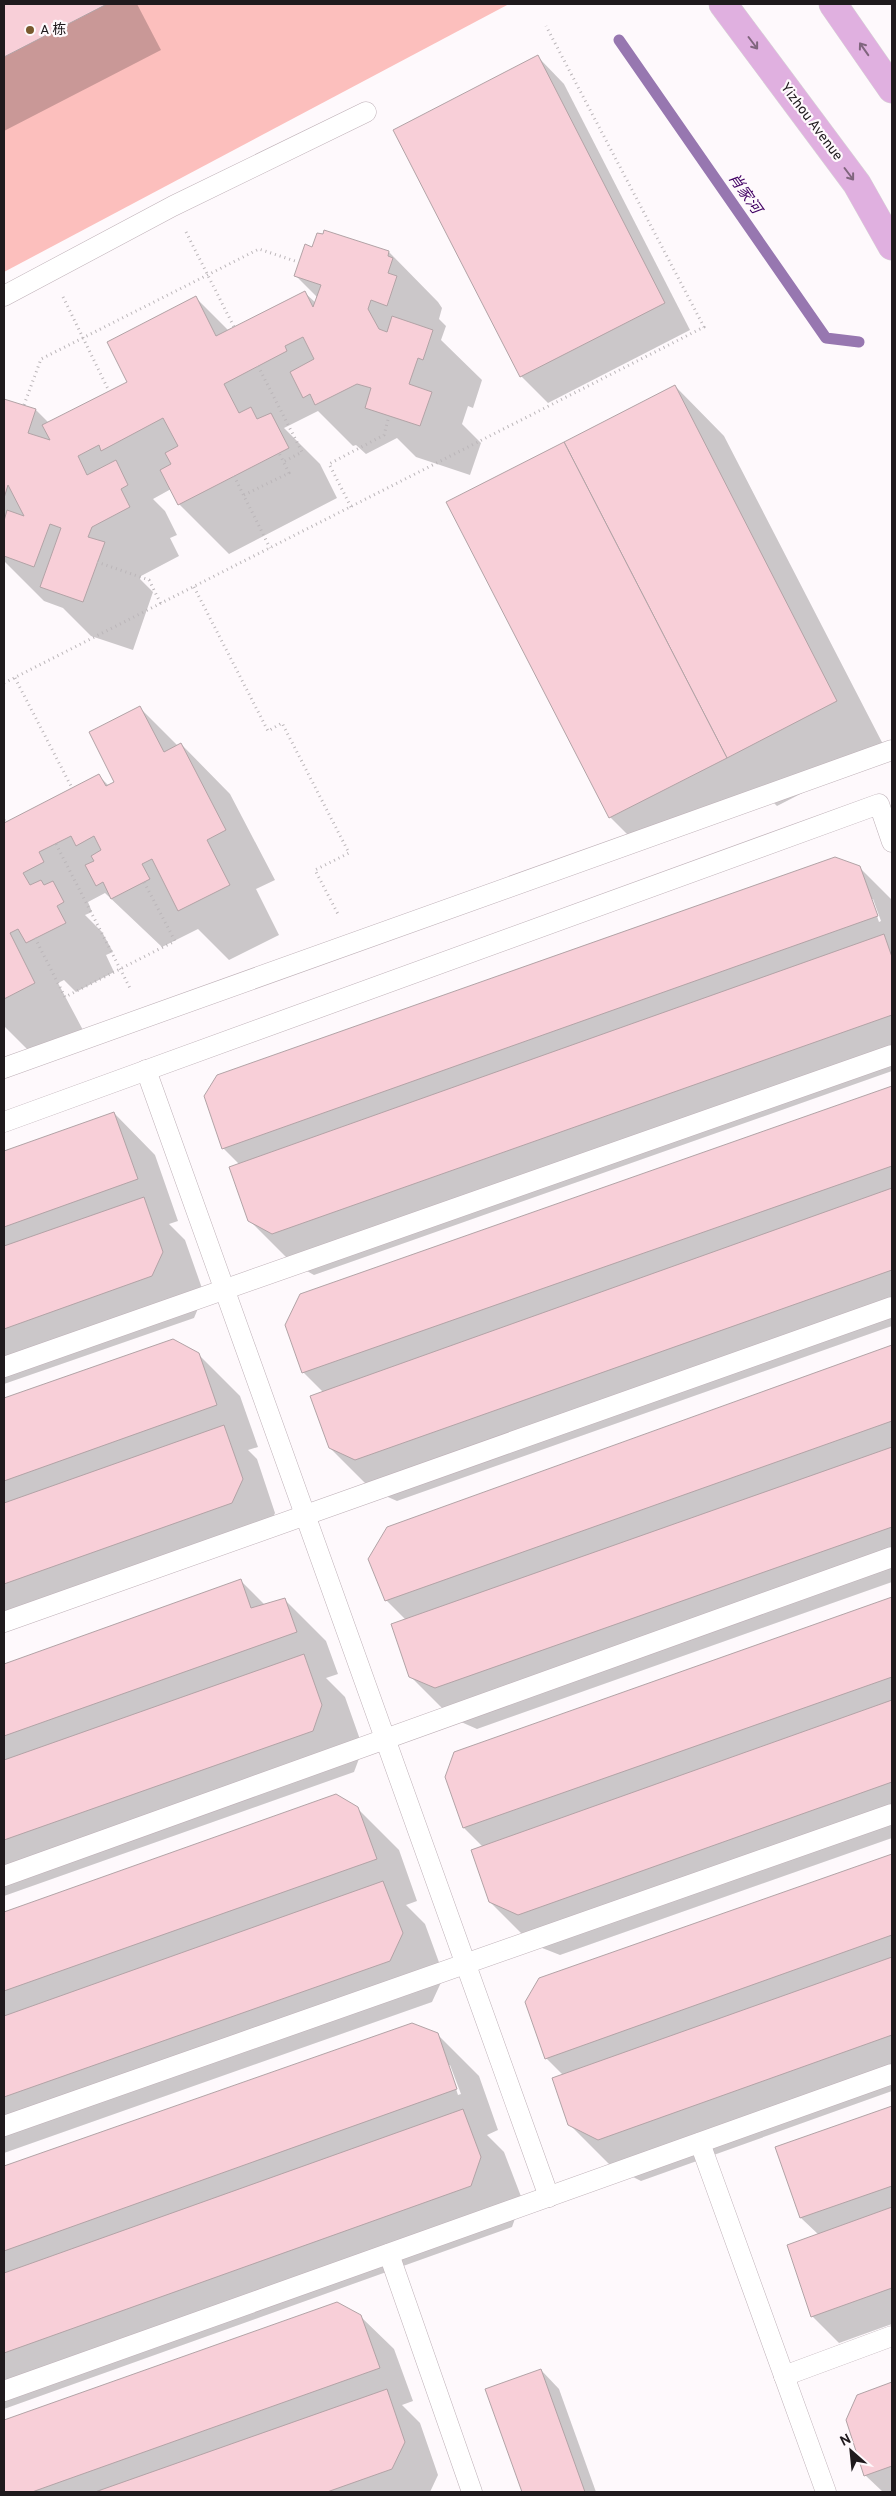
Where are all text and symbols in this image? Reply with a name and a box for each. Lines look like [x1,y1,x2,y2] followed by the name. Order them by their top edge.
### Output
[40,21,66,39] place label: A 栋
[24,24,36,36] marker: A 栋
[747,36,758,49] one-way arrow
[859,42,869,56] one-way arrow
[776,80,846,164] street label: Yizhou Avenue
[844,166,854,180] one-way arrow
[723,170,766,220] water label: 肖家河
[826,2426,876,2476] north arrow
[837,2431,854,2451] text: N

